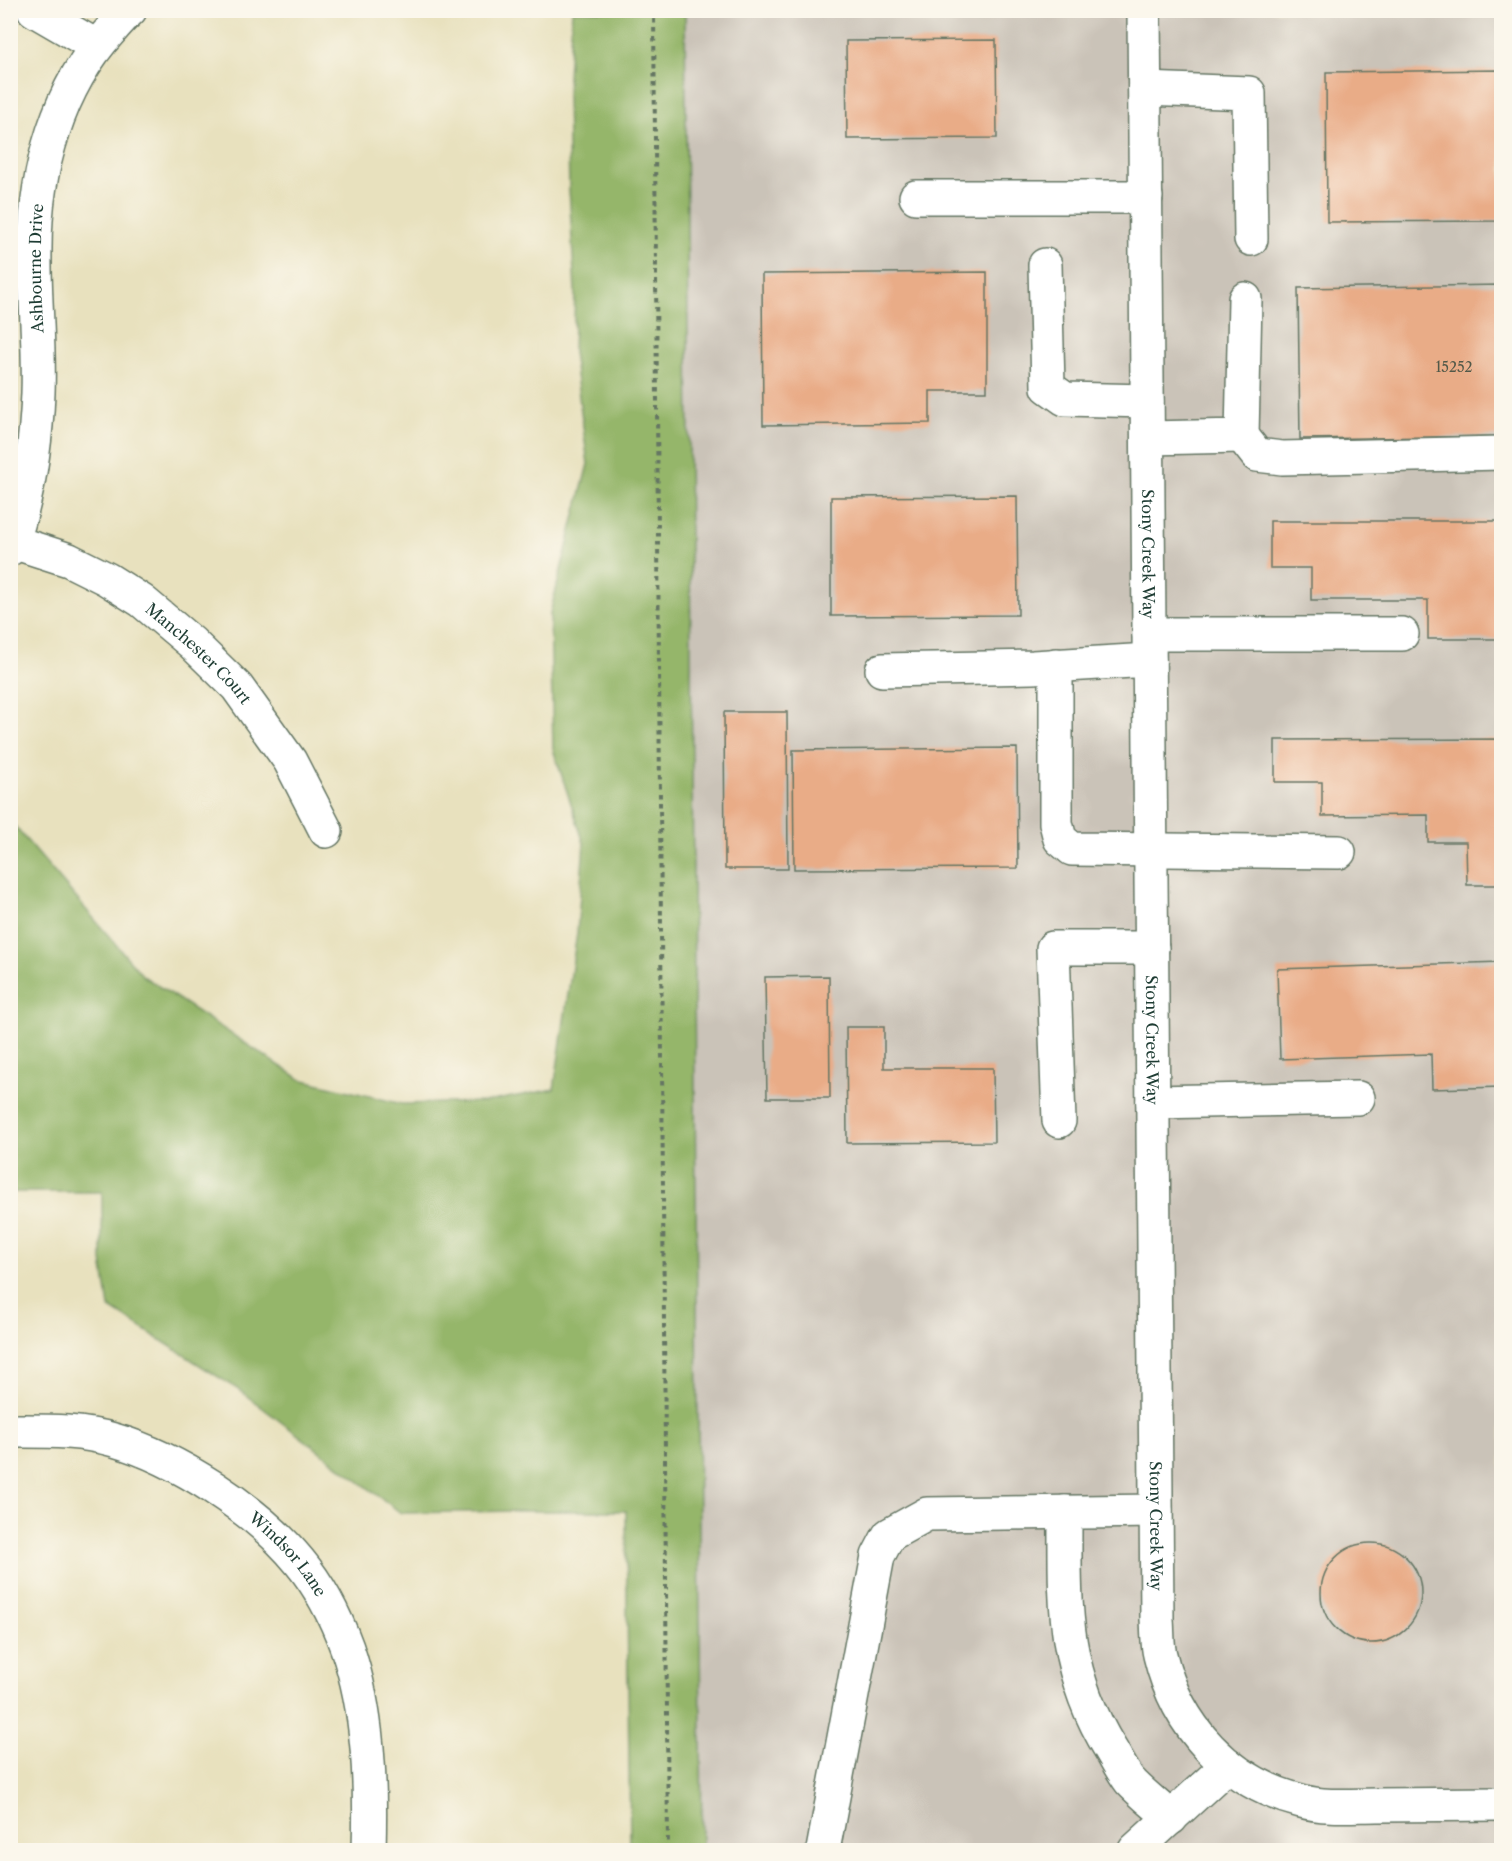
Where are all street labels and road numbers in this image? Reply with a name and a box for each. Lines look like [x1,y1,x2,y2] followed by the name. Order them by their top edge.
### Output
[25,202,47,334] street label: Ashbourne Drive
[1138,489,1159,620] street label: Stony Creek Way
[142,599,256,708] street label: Manchester Court
[1142,975,1163,1106] street label: Stony Creek Way
[1146,1461,1167,1592] street label: Stony Creek Way
[244,1507,331,1600] street label: Windsor Lane

